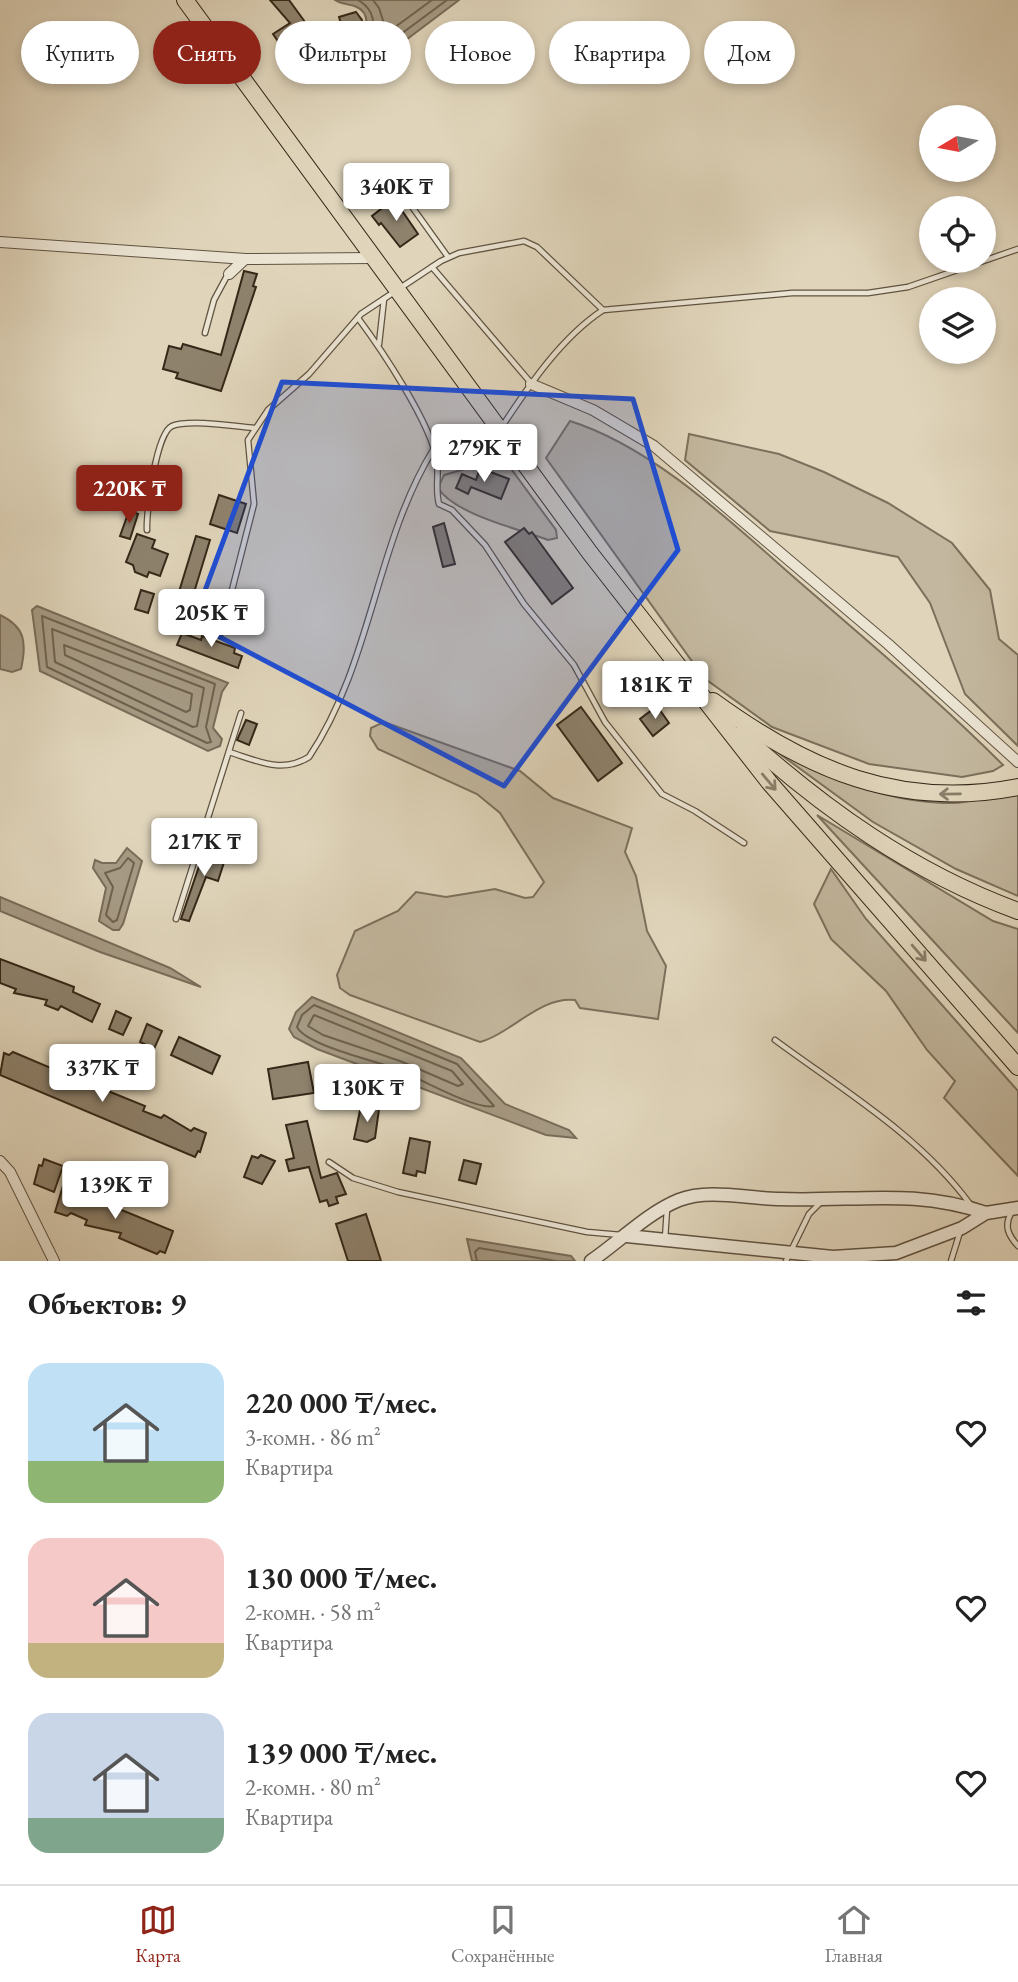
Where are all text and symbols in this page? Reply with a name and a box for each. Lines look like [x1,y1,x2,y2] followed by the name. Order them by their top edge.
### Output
[21,21,139,84] chip: Купить
[153,21,261,84] chip: Снять
[275,21,411,84] chip: Фильтры
[425,21,535,84] chip: Новое
[549,21,690,84] chip: Квартира
[704,21,795,84] chip: Дом
[919,105,996,182] north arrow
[919,105,996,364] map controls
[339,164,453,223] pin: 340K ₸
[359,171,433,201] text: 340K ₸
[919,196,996,273] button: locate
[919,287,996,364] button: layers
[427,424,541,484] pin: 279K ₸
[447,432,521,462] text: 279K ₸
[72,466,186,525] pin: 220K ₸
[92,473,166,503] text: 220K ₸
[154,590,268,649] pin: 205K ₸
[174,597,248,627] text: 205K ₸
[598,662,712,721] pin: 181K ₸
[618,669,692,699] text: 181K ₸
[762,772,777,790] one-way arrow
[939,787,962,801] one-way arrow
[147,818,261,878] pin: 217K ₸
[167,826,241,856] text: 217K ₸
[911,944,927,962] one-way arrow
[45,1044,159,1104] pin: 337K ₸
[65,1052,139,1082] text: 337K ₸
[310,1064,424,1124] pin: 130K ₸
[330,1072,404,1102] text: 130K ₸
[58,1162,172,1221] pin: 139K ₸
[78,1169,152,1199] text: 139K ₸
[28,1284,186,1323] text: Объектов: 9
[952,1284,990,1322] icon: filters
[245,1383,437,1422] text: 220 000 ₸/мес.
[84,1391,168,1475] icon: home
[952,1414,990,1452] icon: heart
[245,1422,381,1452] text: 3-комн. · 86 m²
[245,1452,333,1482] text: Квартира
[245,1558,437,1597] text: 130 000 ₸/мес.
[84,1566,168,1650] icon: home
[952,1589,990,1627] icon: heart
[245,1597,381,1627] text: 2-комн. · 58 m²
[245,1627,333,1657] text: Квартира
[245,1733,437,1772] text: 139 000 ₸/мес.
[84,1741,168,1825] icon: home
[952,1764,990,1802] icon: heart
[245,1772,381,1802] text: 2-комн. · 80 m²
[245,1802,333,1832] text: Квартира
[135,1901,181,1968] tab: Карта
[451,1901,555,1968] tab: Сохранённые
[825,1901,883,1968] tab: Главная

